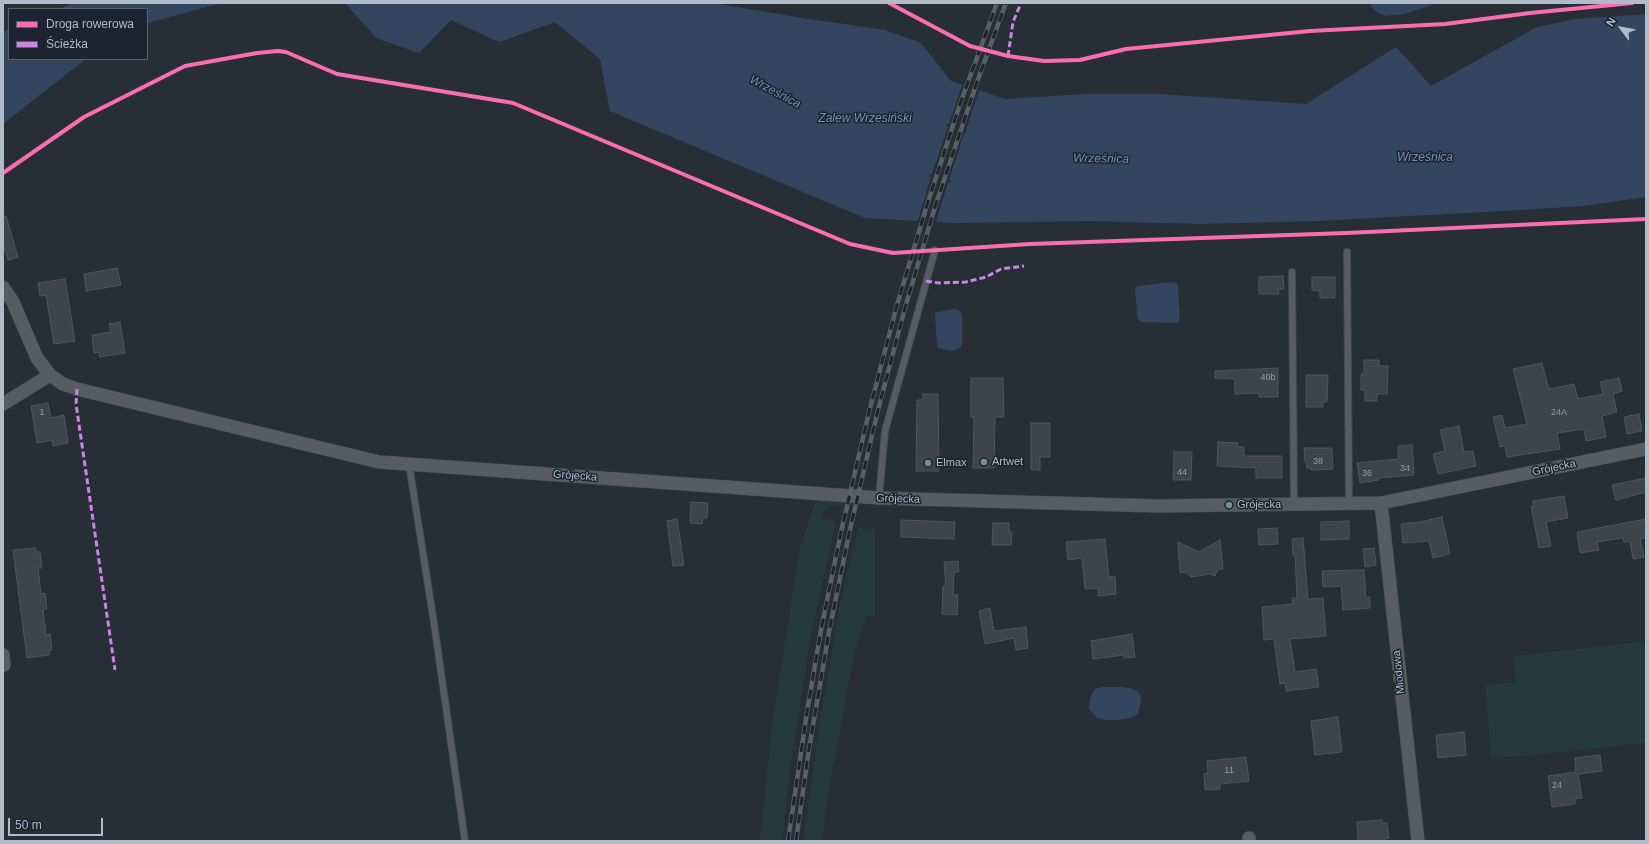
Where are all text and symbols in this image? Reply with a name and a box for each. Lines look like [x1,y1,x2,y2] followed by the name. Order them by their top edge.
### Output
[8,8,148,60] legend
[1601,8,1641,48] north arrow
[1604,15,1618,28] text: N
[46,17,134,31] text: Droga rowerowa
[46,37,88,51] text: Ścieżka
[747,72,803,112] water label: Wrześnica
[818,112,912,126] water label: Zalew Wrzesiński
[1073,151,1129,167] water label: Wrześnica
[1397,151,1453,165] water label: Wrześnica
[1260,373,1276,383] house number: 40b
[39,408,45,418] house number: 1
[1551,408,1567,418] house number: 24A
[992,455,1023,469] place label: Artwet
[936,456,967,470] place label: Elmax
[979,457,989,467] marker: Artwet
[1313,457,1323,467] house number: 38
[1531,457,1577,479] street label: Grójecka
[923,458,933,468] marker: Elmax
[1400,464,1410,474] house number: 34
[553,468,597,484] street label: Grójecka
[1177,468,1187,478] house number: 44
[1362,469,1372,479] house number: 36
[876,492,920,506] street label: Grójecka
[1237,498,1281,512] place label: Grójecka
[1224,500,1234,510] marker: Grójecka
[1390,649,1408,695] street label: Miodowa
[1224,766,1234,776] house number: 11
[1552,781,1562,791] house number: 24
[10,810,105,836] scale bar
[15,818,42,832] text: 50 m

